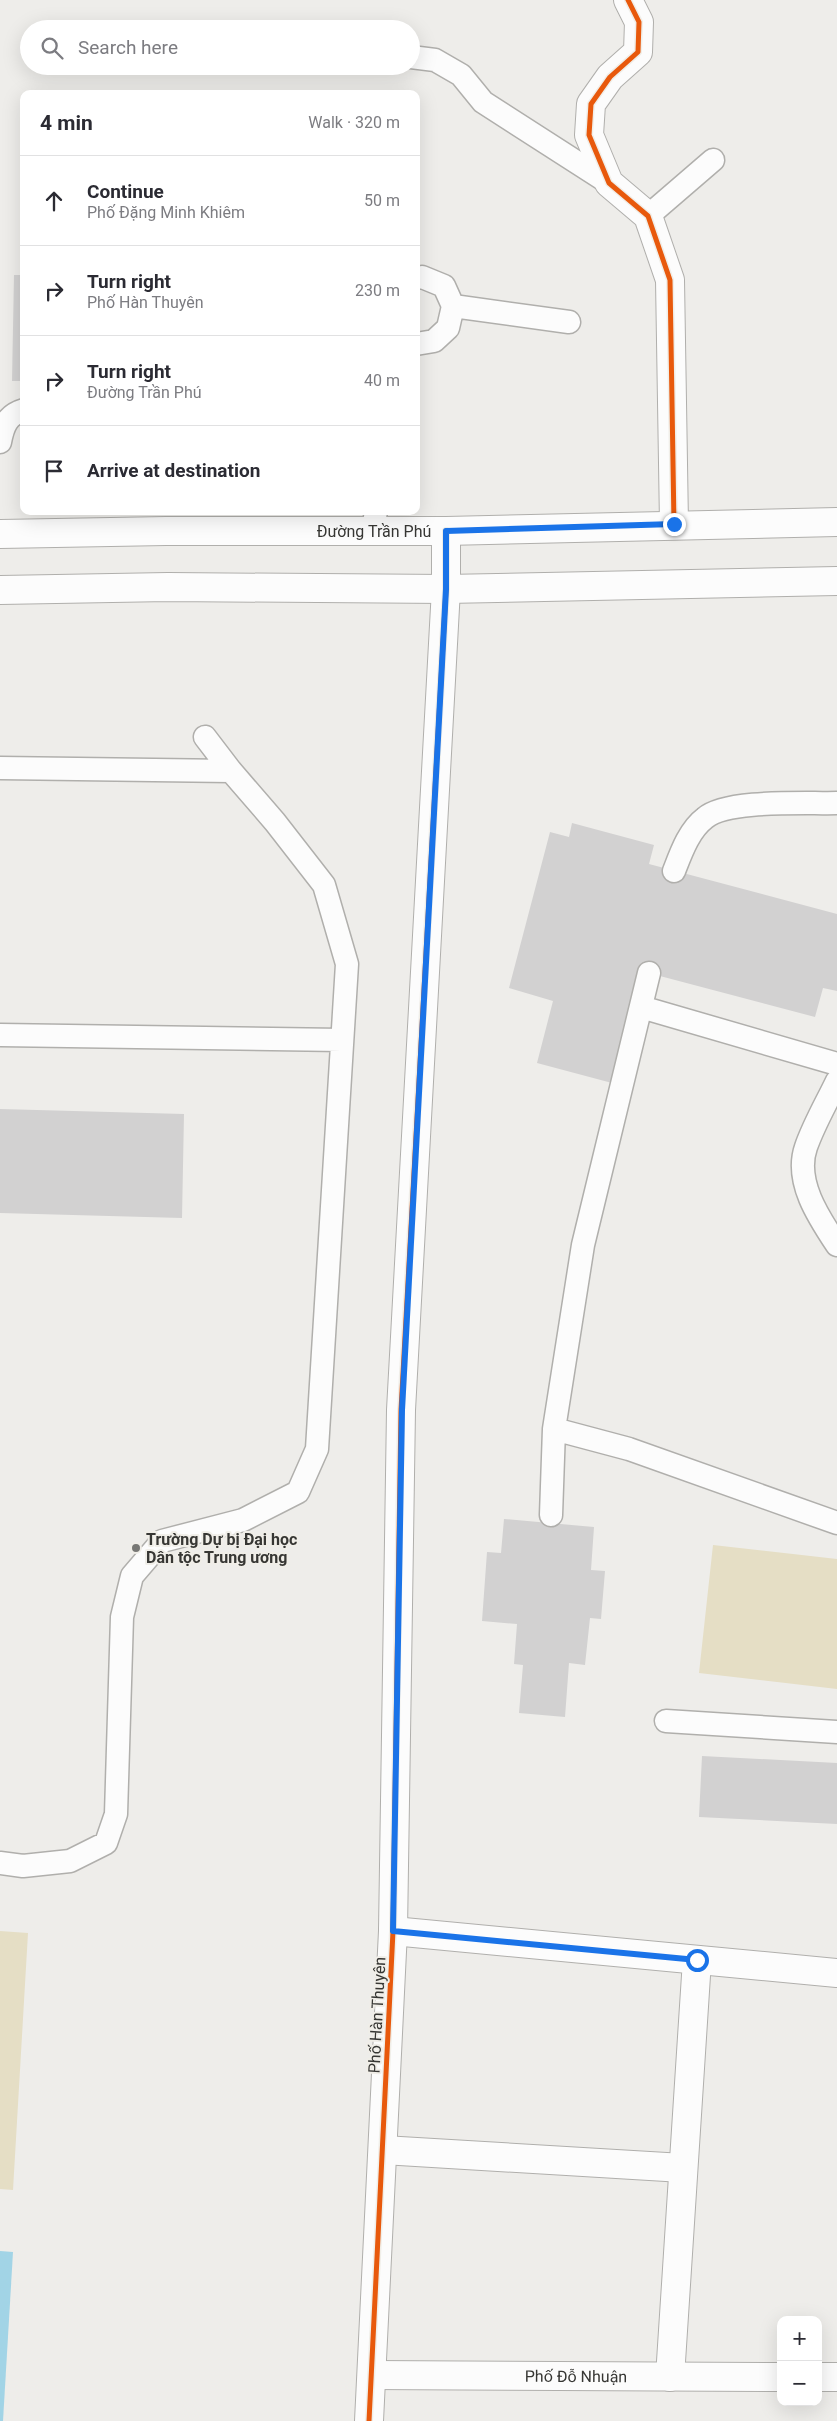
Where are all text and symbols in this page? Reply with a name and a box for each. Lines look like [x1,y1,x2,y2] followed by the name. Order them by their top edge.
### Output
[20,20,420,75] search box
[38,34,66,62] icon: search
[78,36,178,59] text: Search here
[40,111,93,135] text: 4 min
[308,113,400,132] text: Walk · 320 m
[87,180,164,203] text: Continue
[40,187,68,215] icon: ahead
[364,191,400,210] text: 50 m
[87,203,245,222] text: Phố Đặng Minh Khiêm
[87,270,171,293] text: Turn right
[40,277,68,305] icon: right
[355,281,400,300] text: 230 m
[87,293,204,312] text: Phố Hàn Thuyên
[87,360,171,383] text: Turn right
[40,367,68,395] icon: right
[364,371,400,390] text: 40 m
[87,383,202,402] text: Đường Trần Phú
[40,457,68,485] icon: arrive
[87,459,260,482] text: Arrive at destination
[663,513,686,536] route end
[317,522,431,541] street label: Đường Trần Phú
[146,1530,297,1567] place label: Trường Dự bị Đại học Dân tộc Trung ương
[130,1542,142,1554] marker: Trường Dự bị Đại học Dân tộc Trung ương
[686,1949,709,1972] route start
[364,1956,390,2074] street label: Phố Hàn Thuyên
[777,2316,822,2406] map controls
[777,2316,822,2361] button: +
[777,2361,822,2406] button: −
[525,2366,627,2386] street label: Phố Đỗ Nhuận

